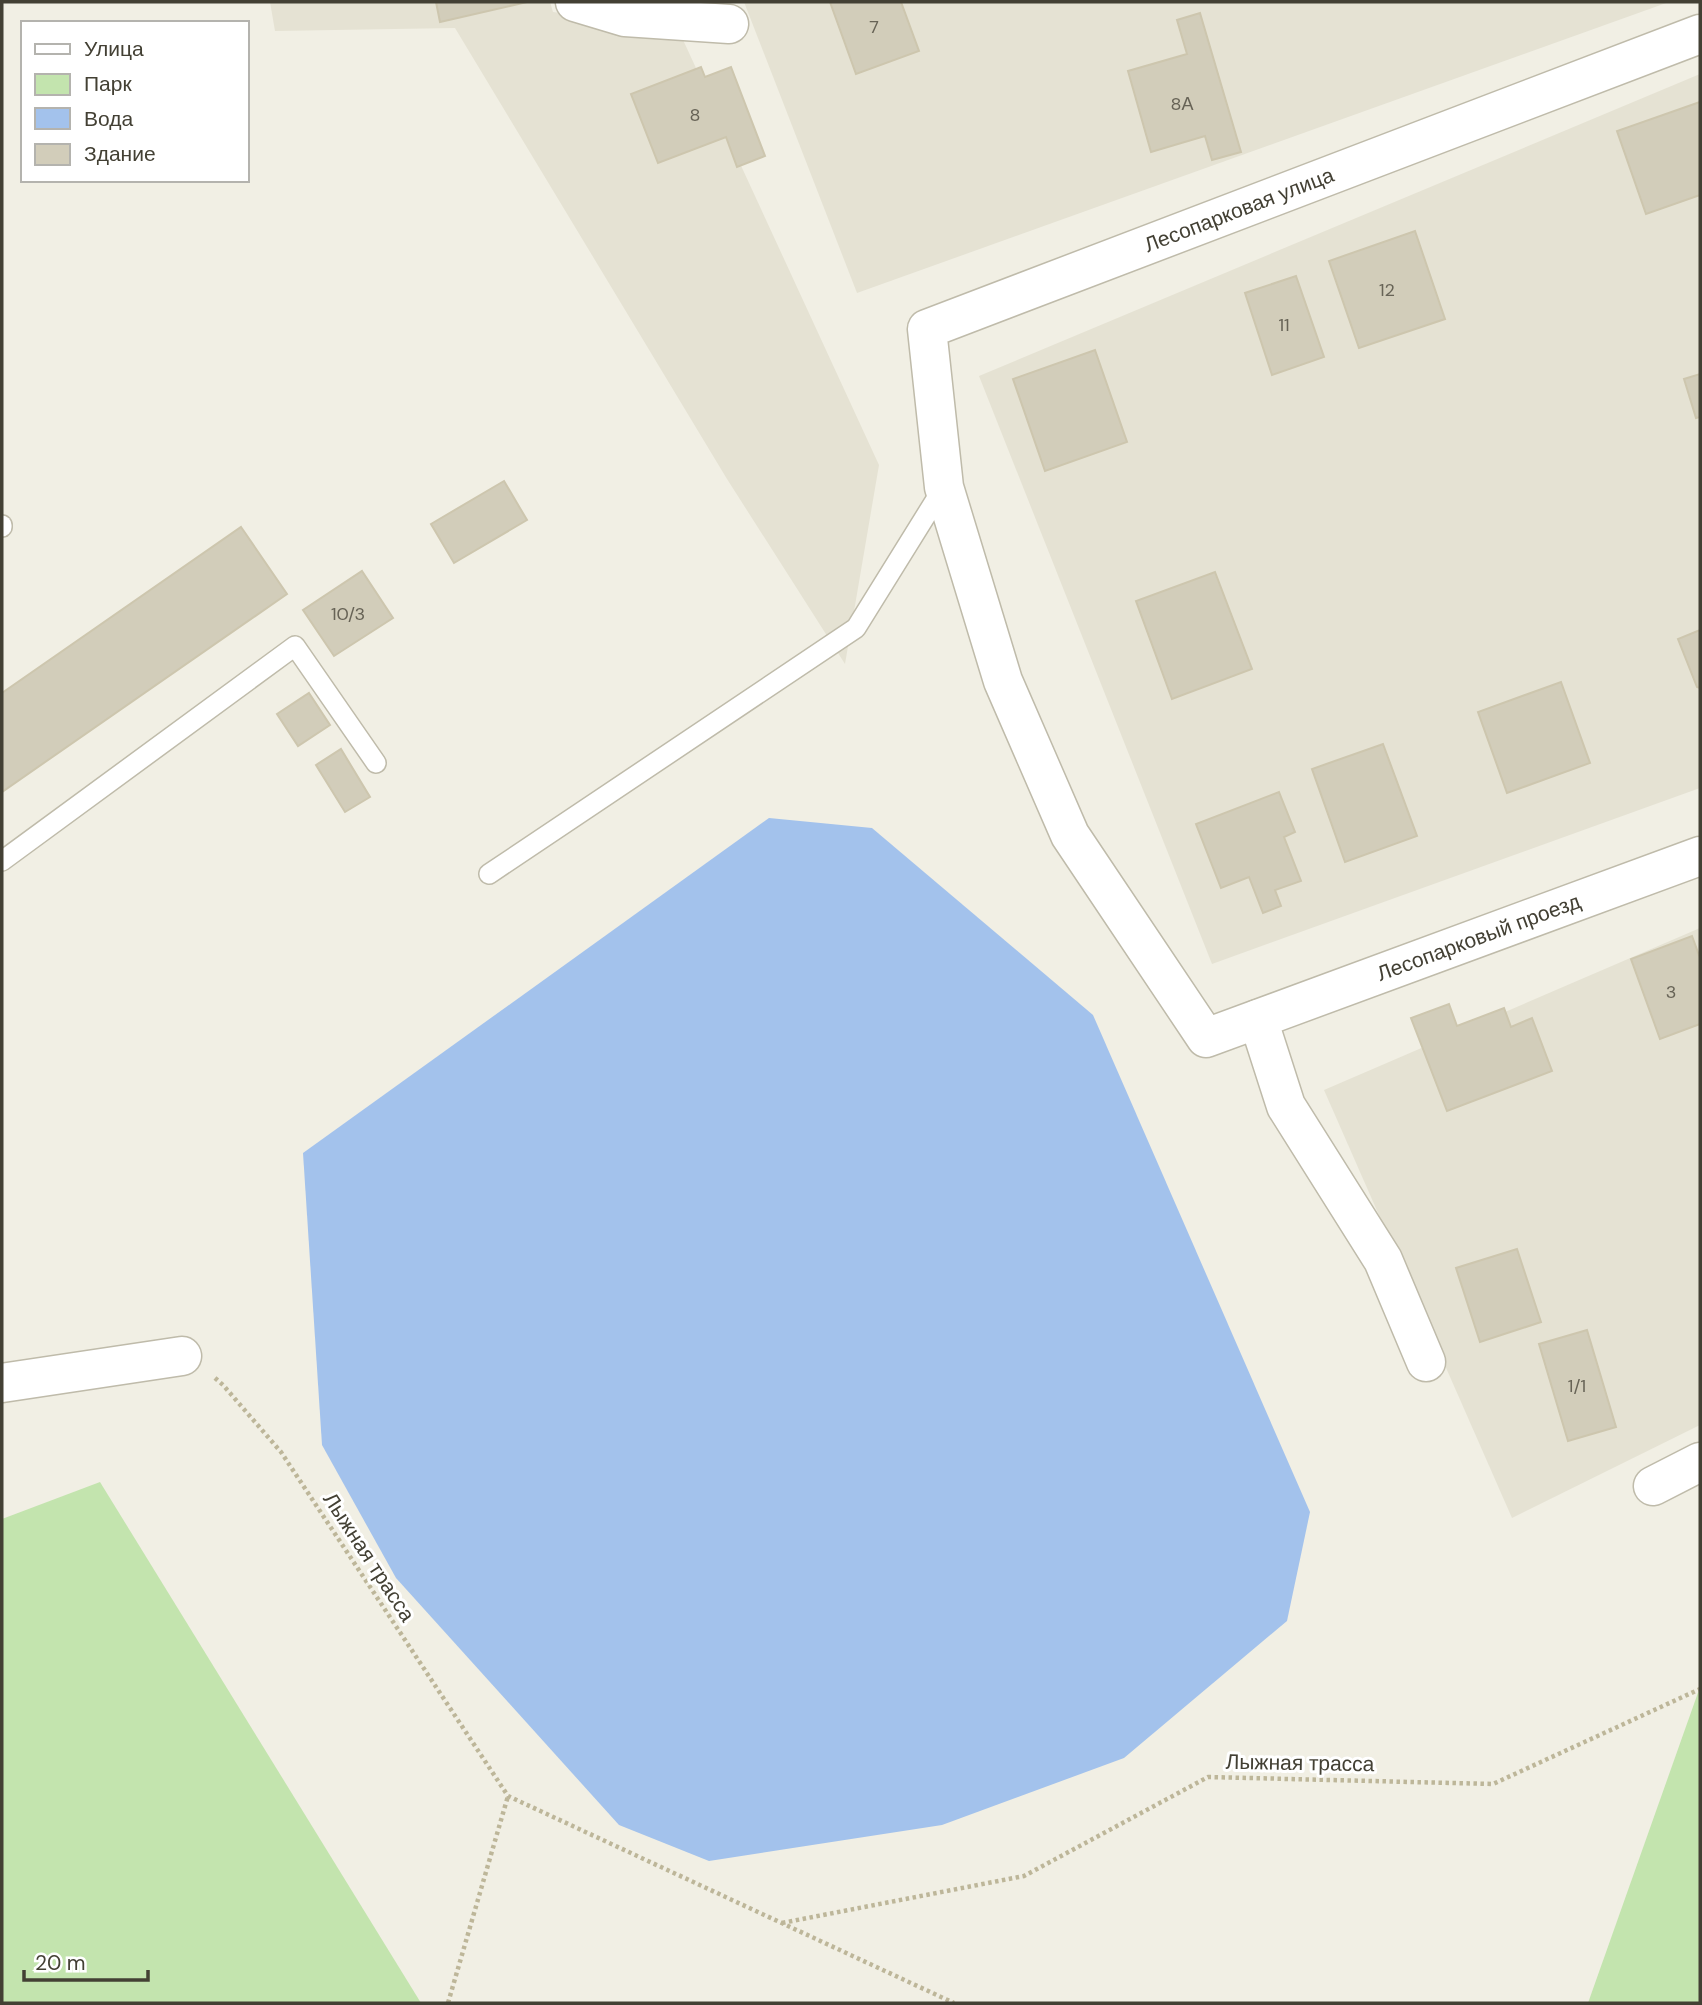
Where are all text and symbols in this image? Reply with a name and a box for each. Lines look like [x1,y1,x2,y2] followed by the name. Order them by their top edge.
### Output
[869,15,879,39] house number: 7
[21,21,248,182] legend
[84,35,144,63] text: Улица
[84,70,132,98] text: Парк
[1171,92,1193,116] house number: 8А
[690,103,700,127] house number: 8
[84,105,133,133] text: Вода
[84,140,156,168] text: Здание
[1140,161,1338,259] street label: Лесопарковая улица
[1379,278,1395,302] house number: 12
[1278,313,1290,337] house number: 11
[331,602,365,626] house number: 10/3
[1373,887,1584,988] street label: Лесопарковый проезд
[1666,980,1676,1004] house number: 3
[1568,1374,1586,1398] house number: 1/1
[317,1487,421,1627] street label: Лыжная трасса
[1225,1748,1375,1778] street label: Лыжная трасса
[24,1938,149,1982] scale bar
[35,1949,86,1977] text: 20 m

